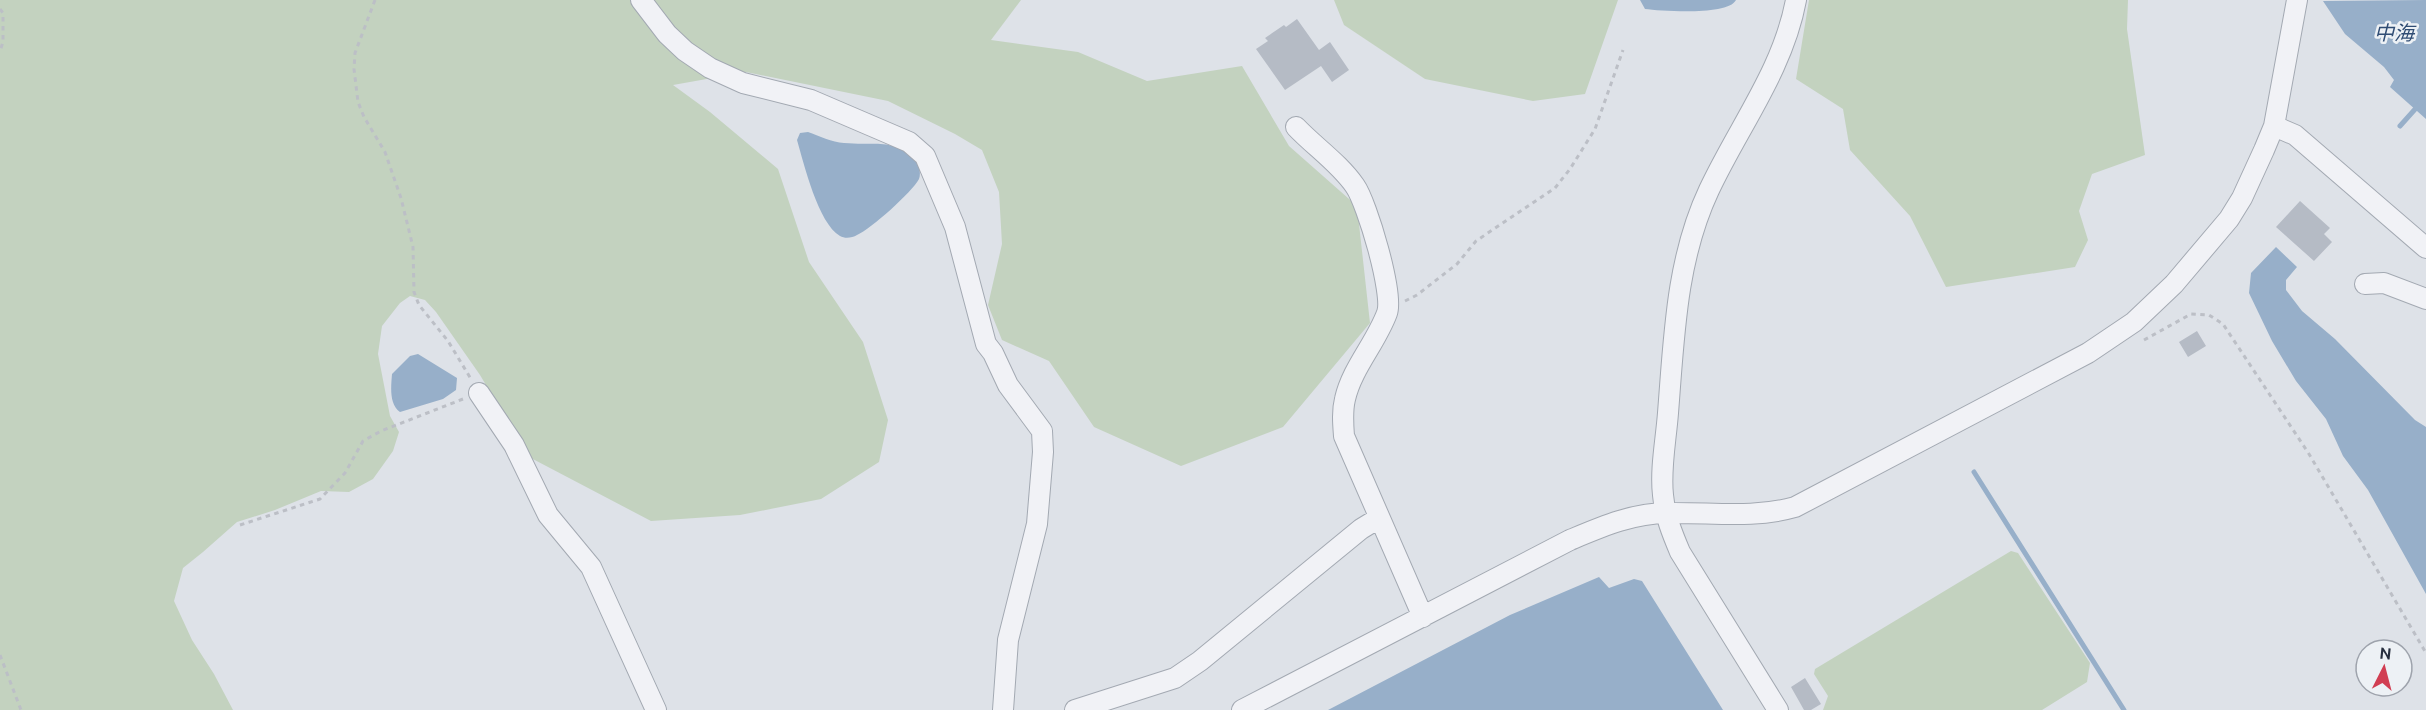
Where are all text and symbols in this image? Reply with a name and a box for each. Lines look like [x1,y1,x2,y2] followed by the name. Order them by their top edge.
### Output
[2374,21,2417,44] water label: 中海
[2354,638,2414,698] north arrow
[2379,644,2392,663] text: N

